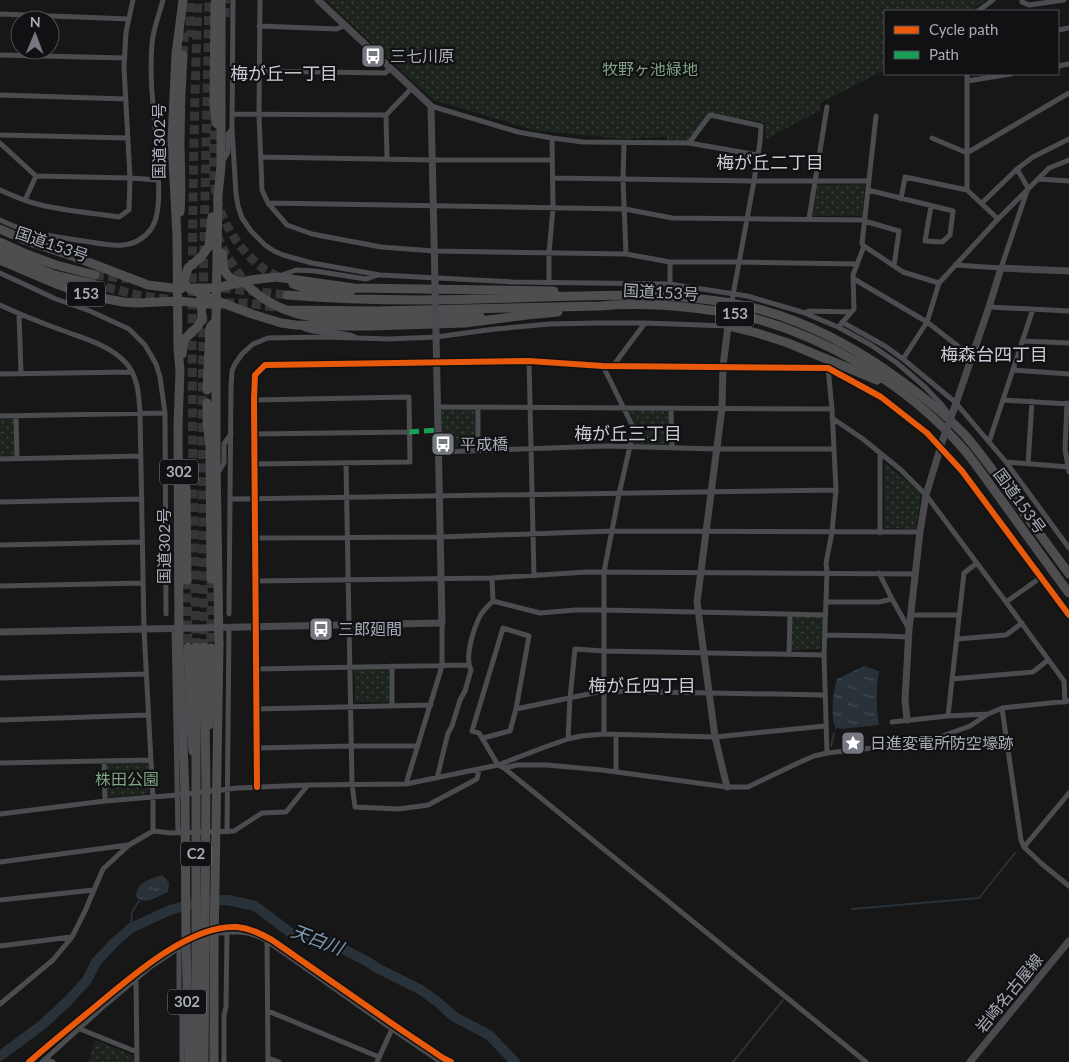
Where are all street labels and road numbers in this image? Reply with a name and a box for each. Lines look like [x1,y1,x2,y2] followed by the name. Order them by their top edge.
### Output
[149,103,168,179] street label: 国道302号
[13,222,91,265] street label: 国道153号
[623,280,699,303] street label: 国道153号
[67,282,105,306] road number: 153
[716,302,754,326] road number: 153
[160,460,198,484] road number: 302
[990,464,1050,537] street label: 国道153号
[154,508,173,584] street label: 国道302号
[181,842,211,866] road number: C2
[971,949,1046,1036] street label: 岩崎名古屋線
[168,990,206,1014] road number: 302

